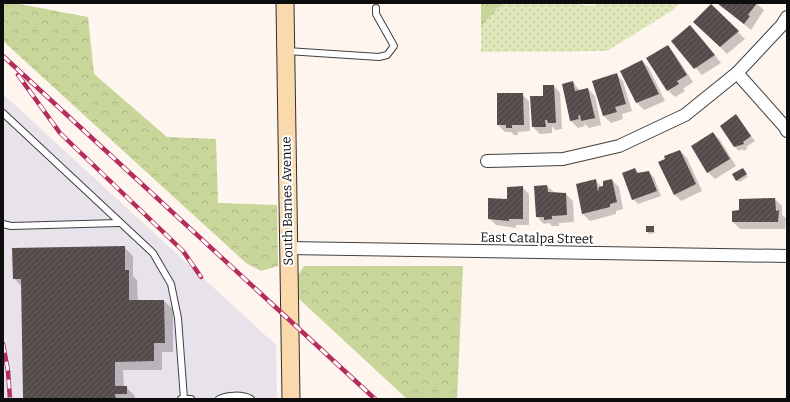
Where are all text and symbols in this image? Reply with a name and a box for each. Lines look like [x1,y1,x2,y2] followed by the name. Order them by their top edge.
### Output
[278,136,296,266] street label: South Barnes Avenue
[480,230,594,246] street label: East Catalpa Street

